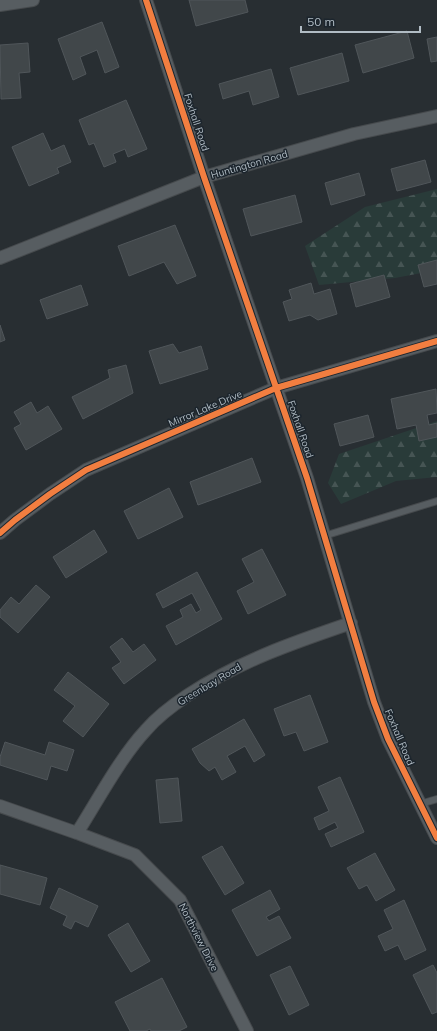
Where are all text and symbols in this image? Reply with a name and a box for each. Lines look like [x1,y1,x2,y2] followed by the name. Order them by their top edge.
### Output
[301,8,420,34] scale bar
[307,14,335,29] text: 50 m
[181,92,212,153] street label: Foxhall Road
[209,147,289,182] street label: Huntington Road
[166,387,244,430] street label: Mirror Lake Drive
[285,399,316,460] street label: Foxhall Road
[175,660,243,709] street label: Greenbay Road
[382,707,417,767] street label: Foxhall Road
[176,901,221,974] street label: Northview Drive

